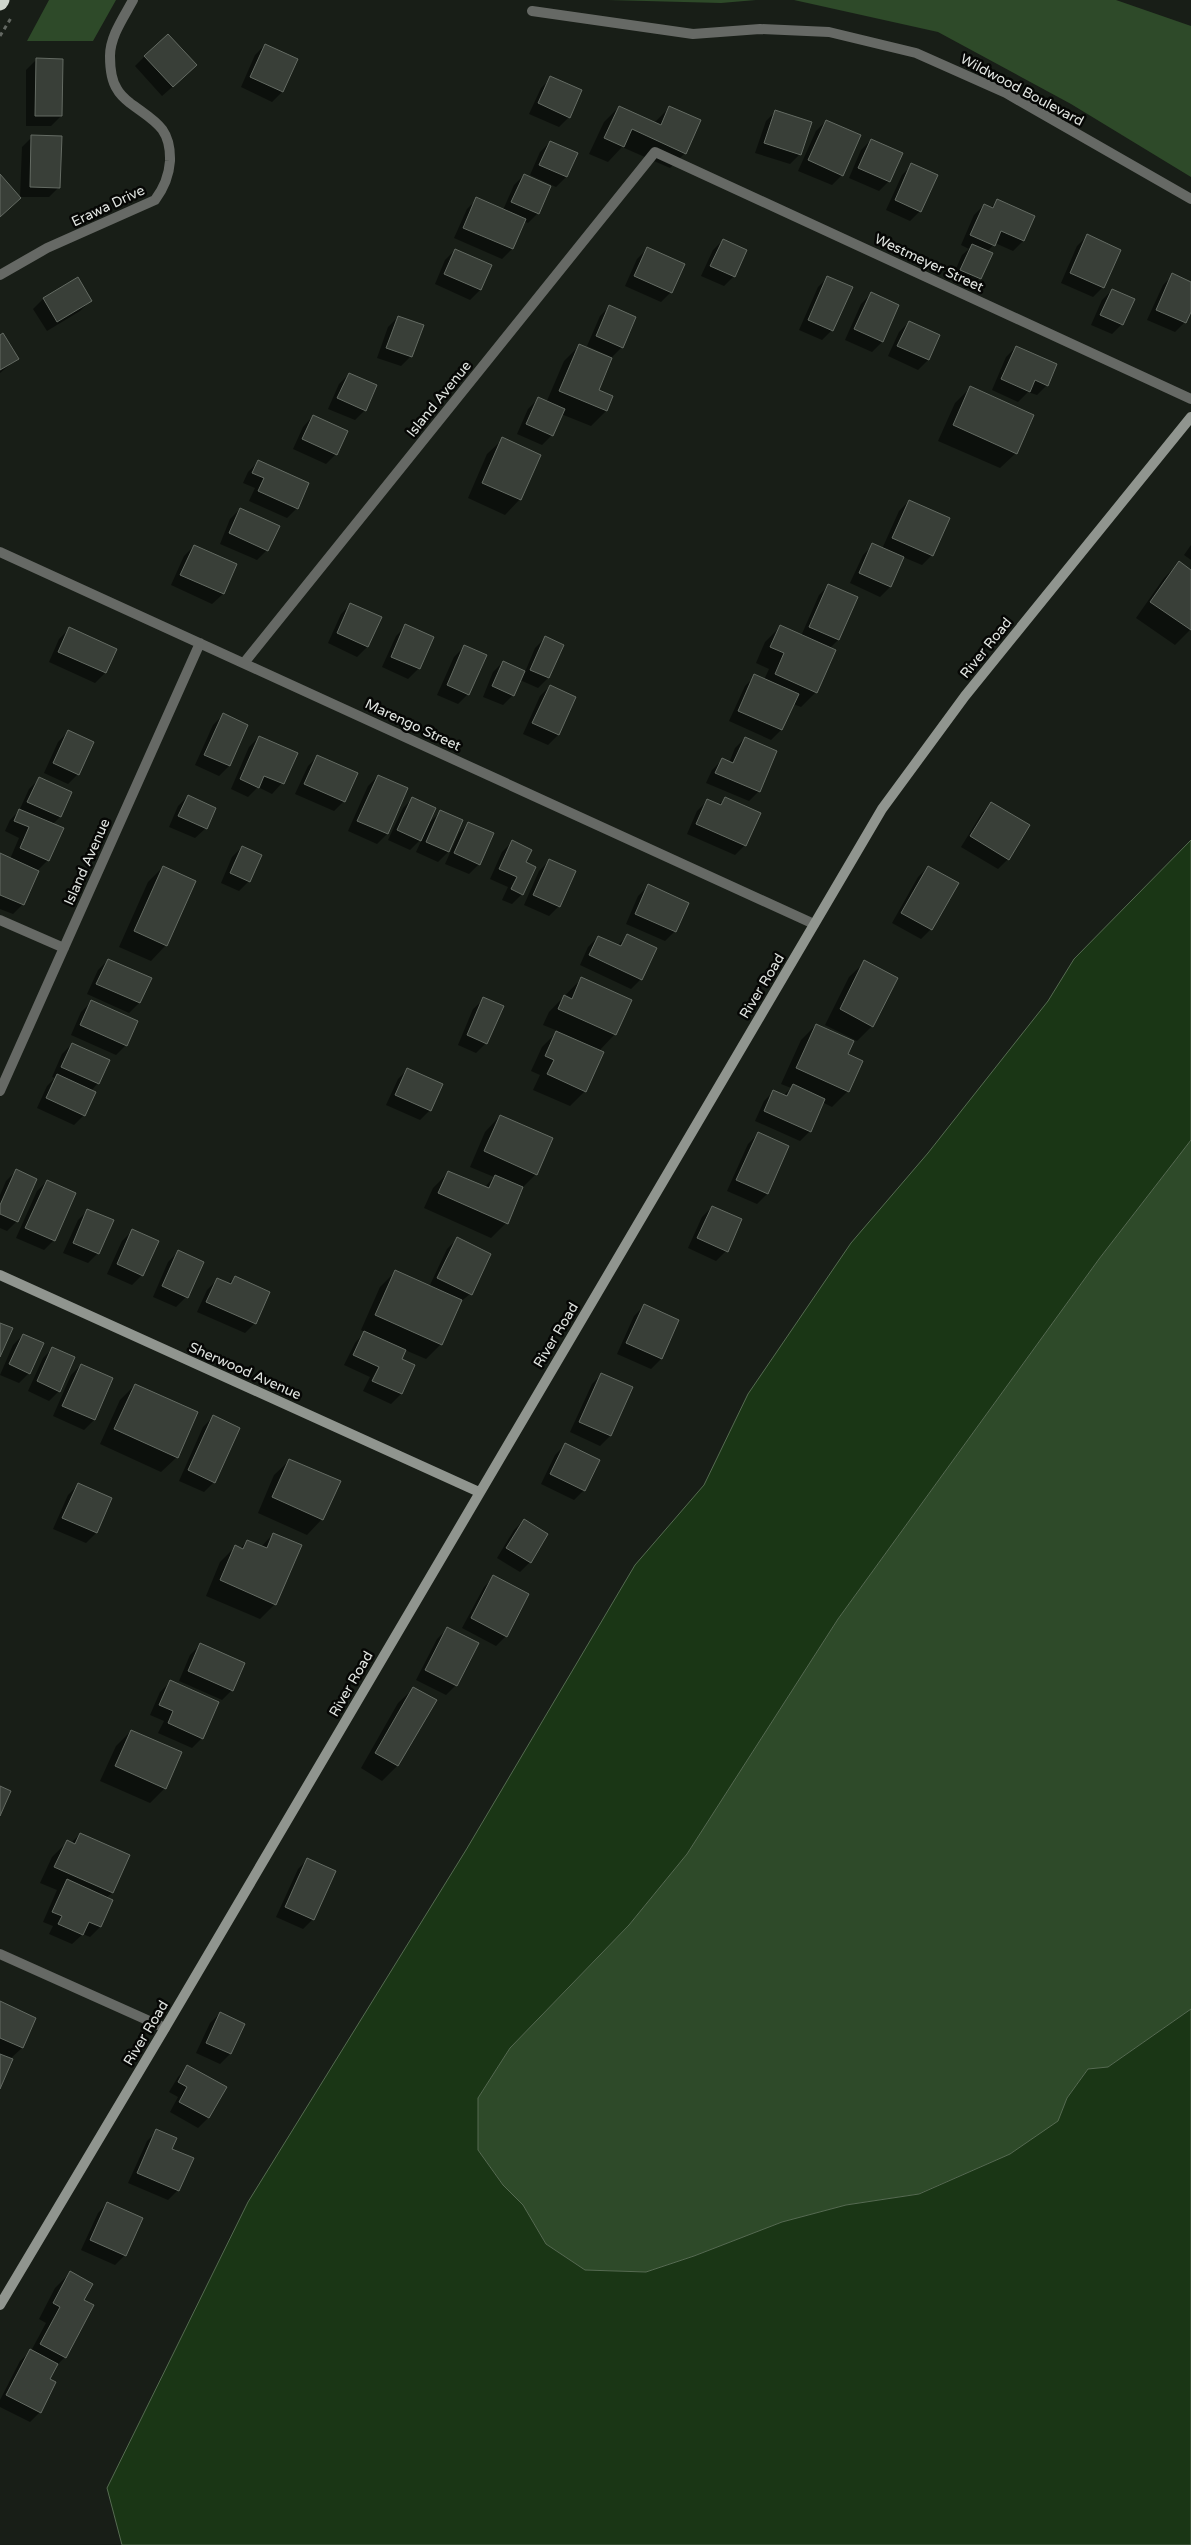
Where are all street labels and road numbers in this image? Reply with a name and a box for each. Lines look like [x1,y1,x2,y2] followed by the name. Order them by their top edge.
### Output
[957,50,1087,130] street label: Wildwood Boulevard
[69,182,147,230] street label: Erawa Drive
[872,230,987,296] street label: Westmeyer Street
[403,357,475,440] street label: Island Avenue
[956,614,1016,682] street label: River Road
[362,695,464,755] street label: Marengo Street
[60,816,114,908] street label: Island Avenue
[736,950,788,1022] street label: River Road
[530,1299,582,1371] street label: River Road
[186,1339,304,1403] street label: Sherwood Avenue
[325,1648,377,1720] street label: River Road
[120,1997,172,2069] street label: River Road

